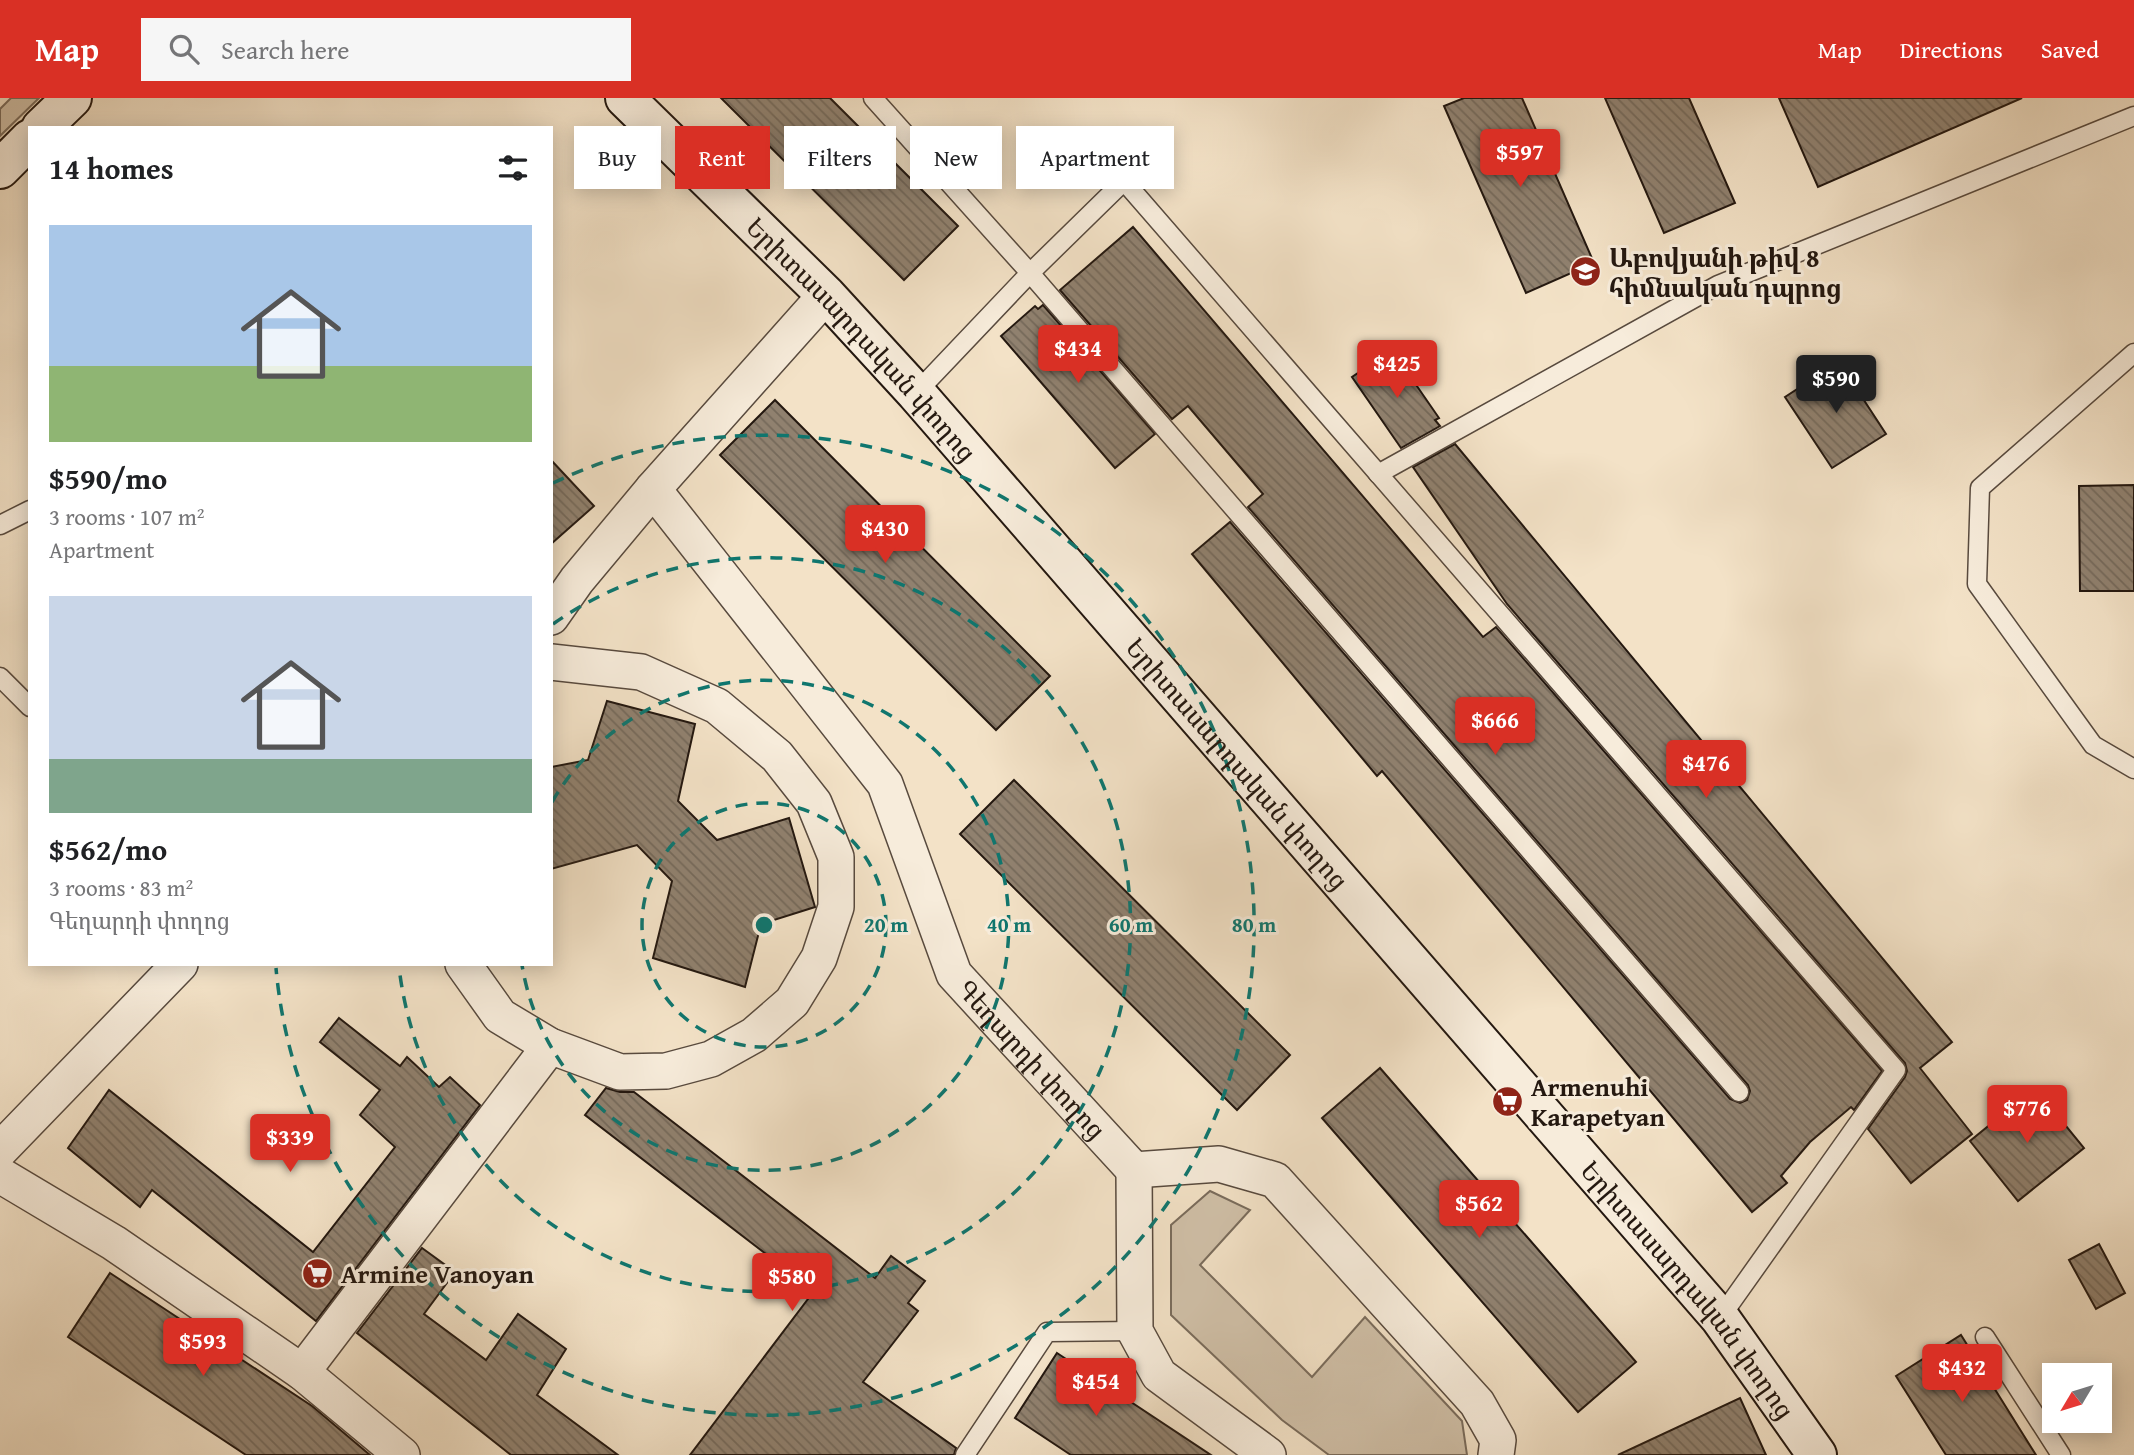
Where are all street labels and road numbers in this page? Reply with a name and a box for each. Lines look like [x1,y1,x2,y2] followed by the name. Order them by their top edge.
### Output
[738,208,986,470] street label: Երիտասարդական փողոց
[1117,629,1358,898] street label: Երիտասարդական փողոց
[949,971,1116,1148] street label: Գեղարդի փողոց
[1572,1152,1805,1427] street label: Երիտասարդական փողոց

